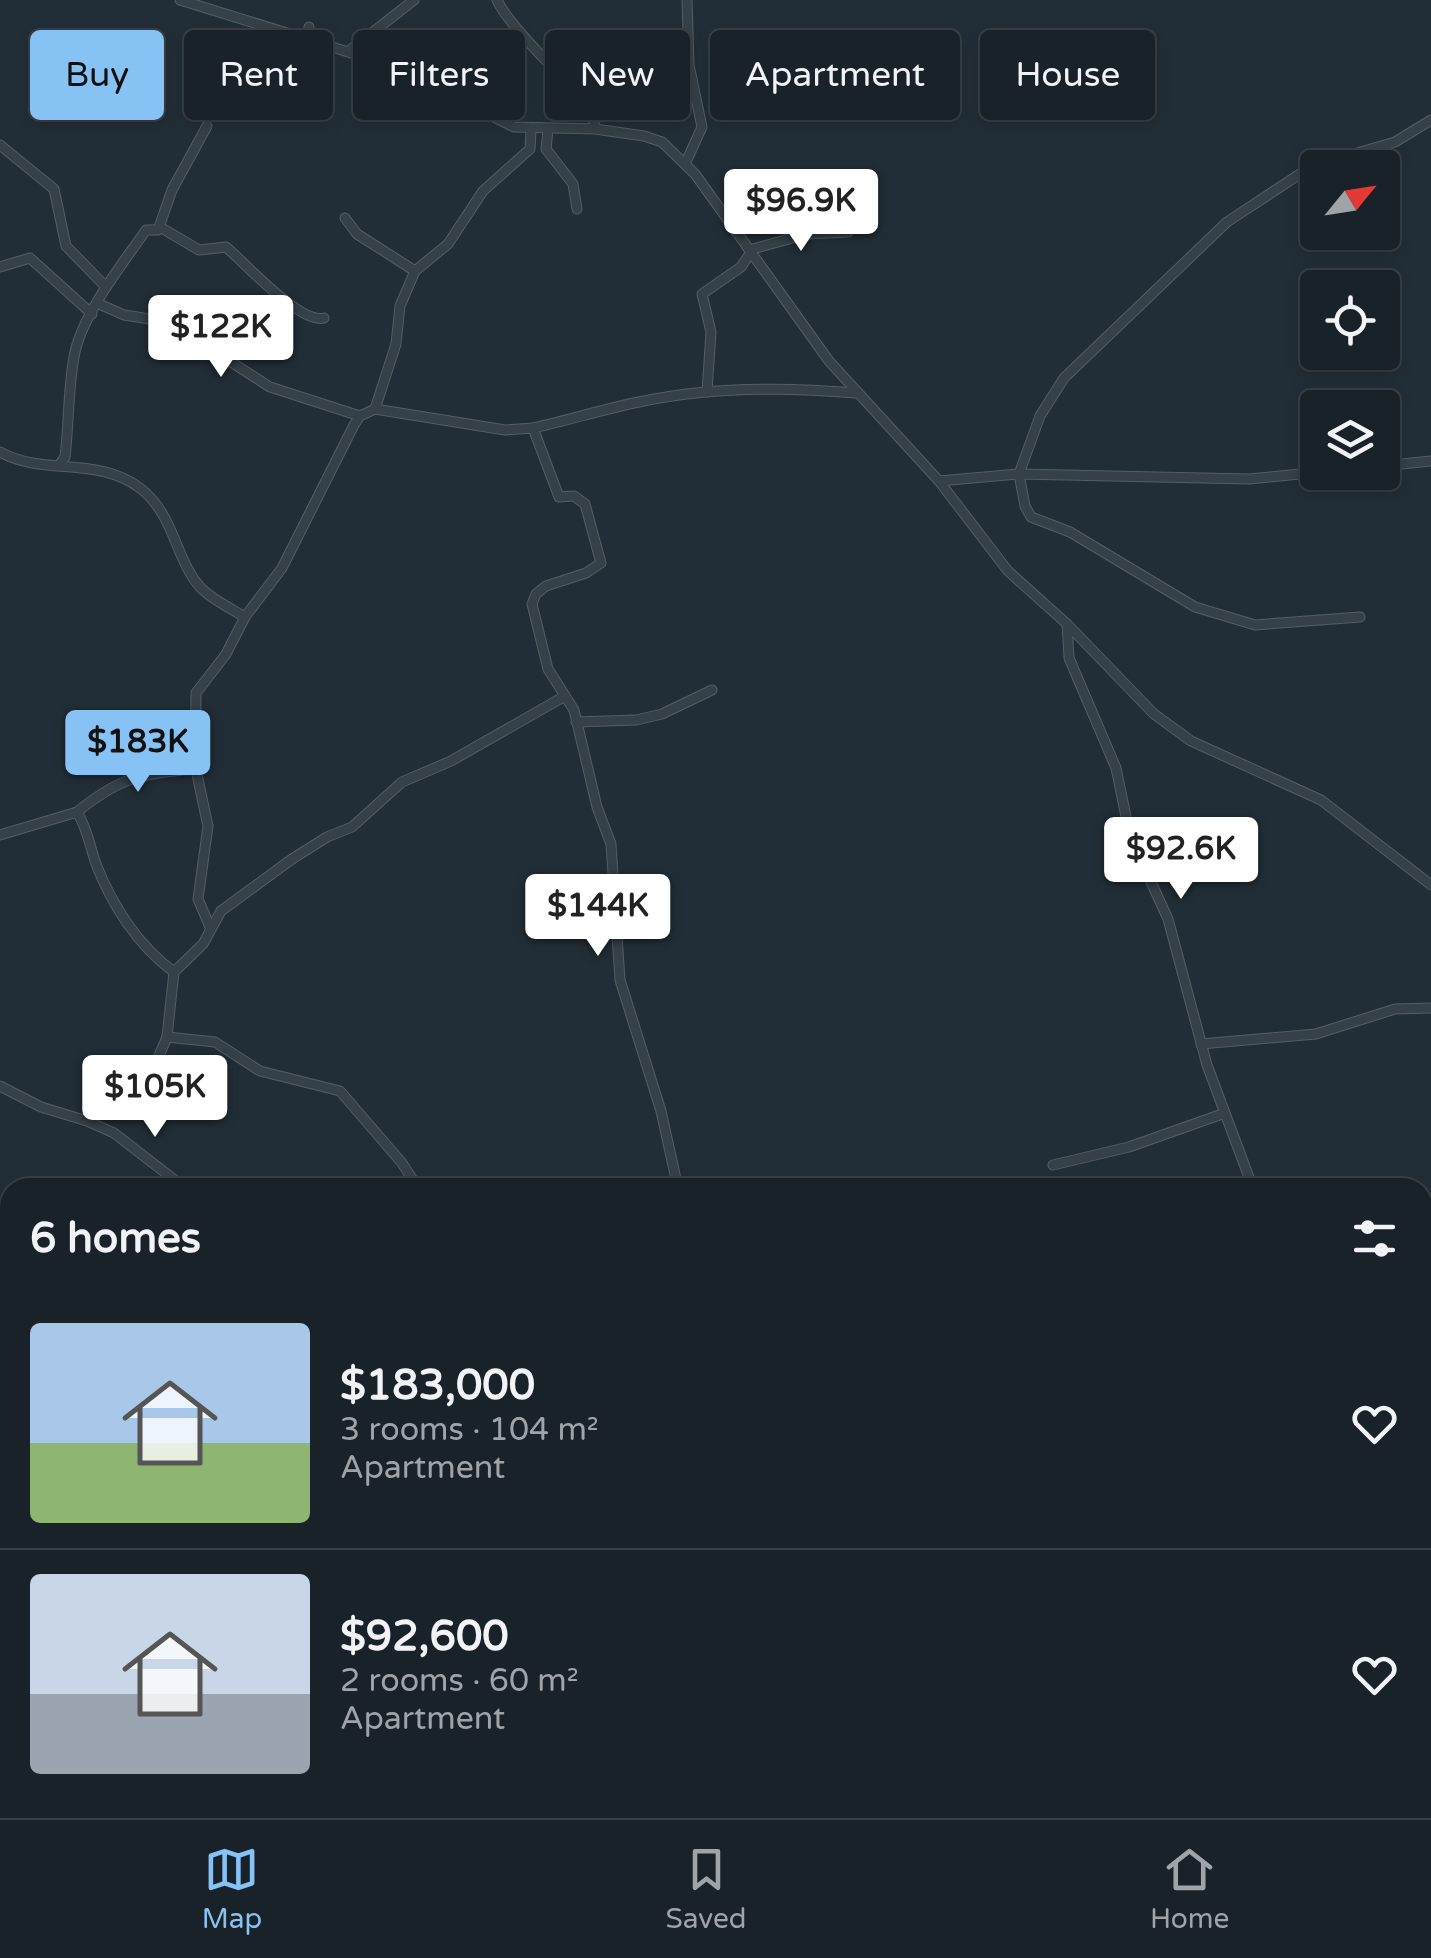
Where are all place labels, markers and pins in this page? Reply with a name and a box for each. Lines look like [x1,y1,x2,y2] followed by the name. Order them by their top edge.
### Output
[720,169,882,254] pin: $96.9K
[151,295,291,380] pin: $122K
[68,710,208,795] pin: $183K
[1100,817,1262,902] pin: $92.6K
[528,874,668,959] pin: $144K
[85,1055,225,1140] pin: $105K

